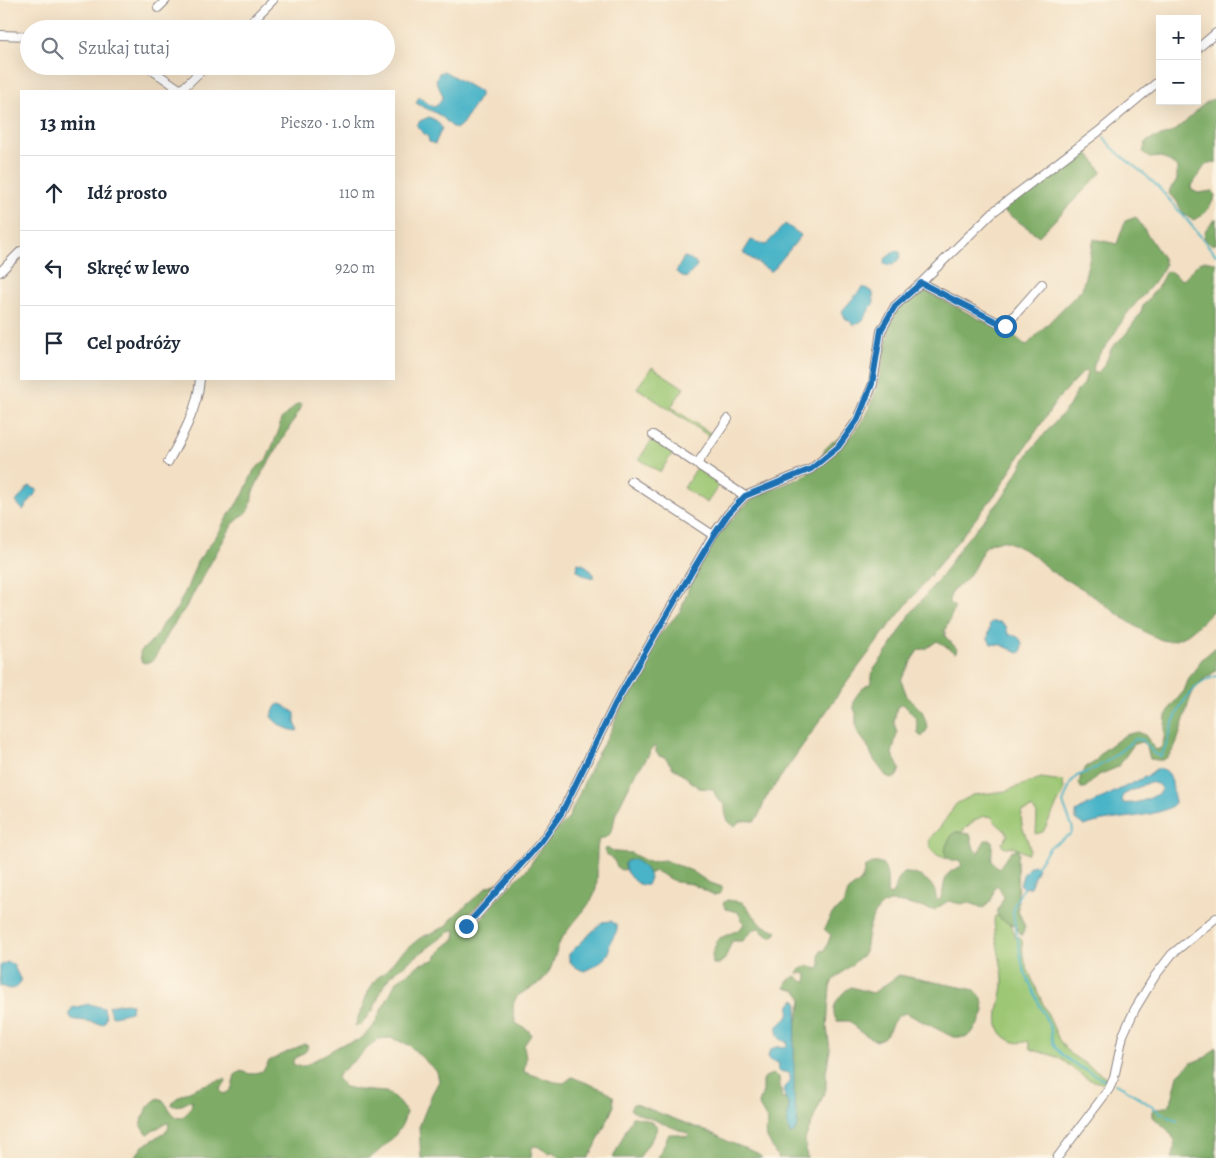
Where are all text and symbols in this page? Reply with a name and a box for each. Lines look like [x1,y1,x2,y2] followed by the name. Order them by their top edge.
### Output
[1156,15,1201,105] map controls
[1156,15,1201,60] button: +
[20,20,395,75] search box
[38,34,66,62] icon: search
[78,35,170,61] text: Szukaj tutaj
[1156,60,1201,105] button: −
[40,109,96,137] text: 13 min
[280,112,375,134] text: Pieszo · 1.0 km
[40,179,68,207] icon: ahead
[87,180,167,206] text: Idź prosto
[339,182,375,204] text: 110 m
[40,254,68,282] icon: left
[87,255,190,281] text: Skręć w lewo
[335,257,375,279] text: 920 m
[994,315,1017,338] route start
[40,329,68,357] icon: arrive
[87,330,180,356] text: Cel podróży
[455,915,478,938] route end

